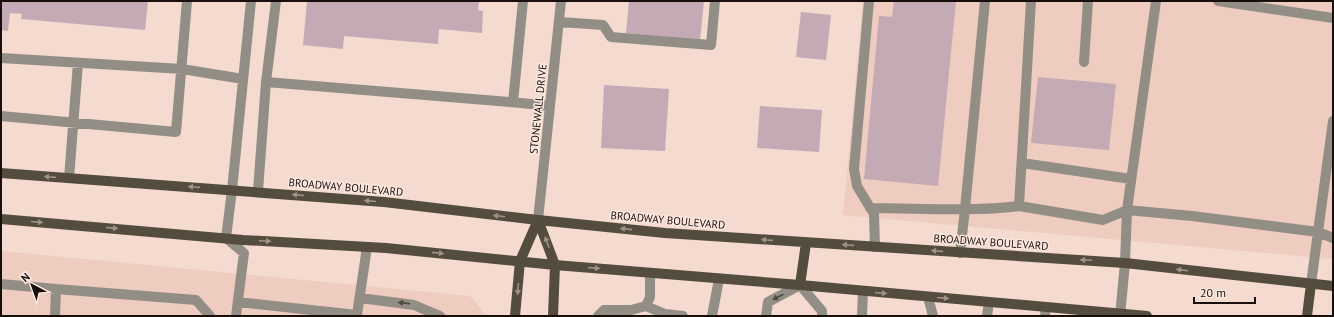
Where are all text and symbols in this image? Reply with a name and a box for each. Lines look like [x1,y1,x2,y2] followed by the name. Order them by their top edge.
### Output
[526,63,550,155] street label: STONEWALL DRIVE
[44,173,56,180] one-way arrow
[288,175,404,199] street label: BROADWAY BOULEVARD
[188,184,200,191] one-way arrow
[292,191,304,198] one-way arrow
[364,197,376,204] one-way arrow
[610,208,726,232] street label: BROADWAY BOULEVARD
[493,212,505,219] one-way arrow
[31,219,43,225] one-way arrow
[106,225,118,232] one-way arrow
[620,226,632,232] one-way arrow
[933,231,1049,253] street label: BROADWAY BOULEVARD
[543,236,549,248] one-way arrow
[761,236,773,243] one-way arrow
[259,238,271,245] one-way arrow
[842,242,854,249] one-way arrow
[931,248,943,255] one-way arrow
[432,250,444,257] one-way arrow
[1080,257,1092,264] one-way arrow
[12,265,52,305] north arrow
[588,265,600,272] one-way arrow
[1176,266,1189,273] one-way arrow
[18,270,33,285] text: N
[1194,279,1255,305] scale bar
[514,283,521,295] one-way arrow
[1200,285,1226,300] text: 20 m
[875,289,887,296] one-way arrow
[772,293,783,300] one-way arrow
[937,295,949,302] one-way arrow
[398,300,410,306] one-way arrow

